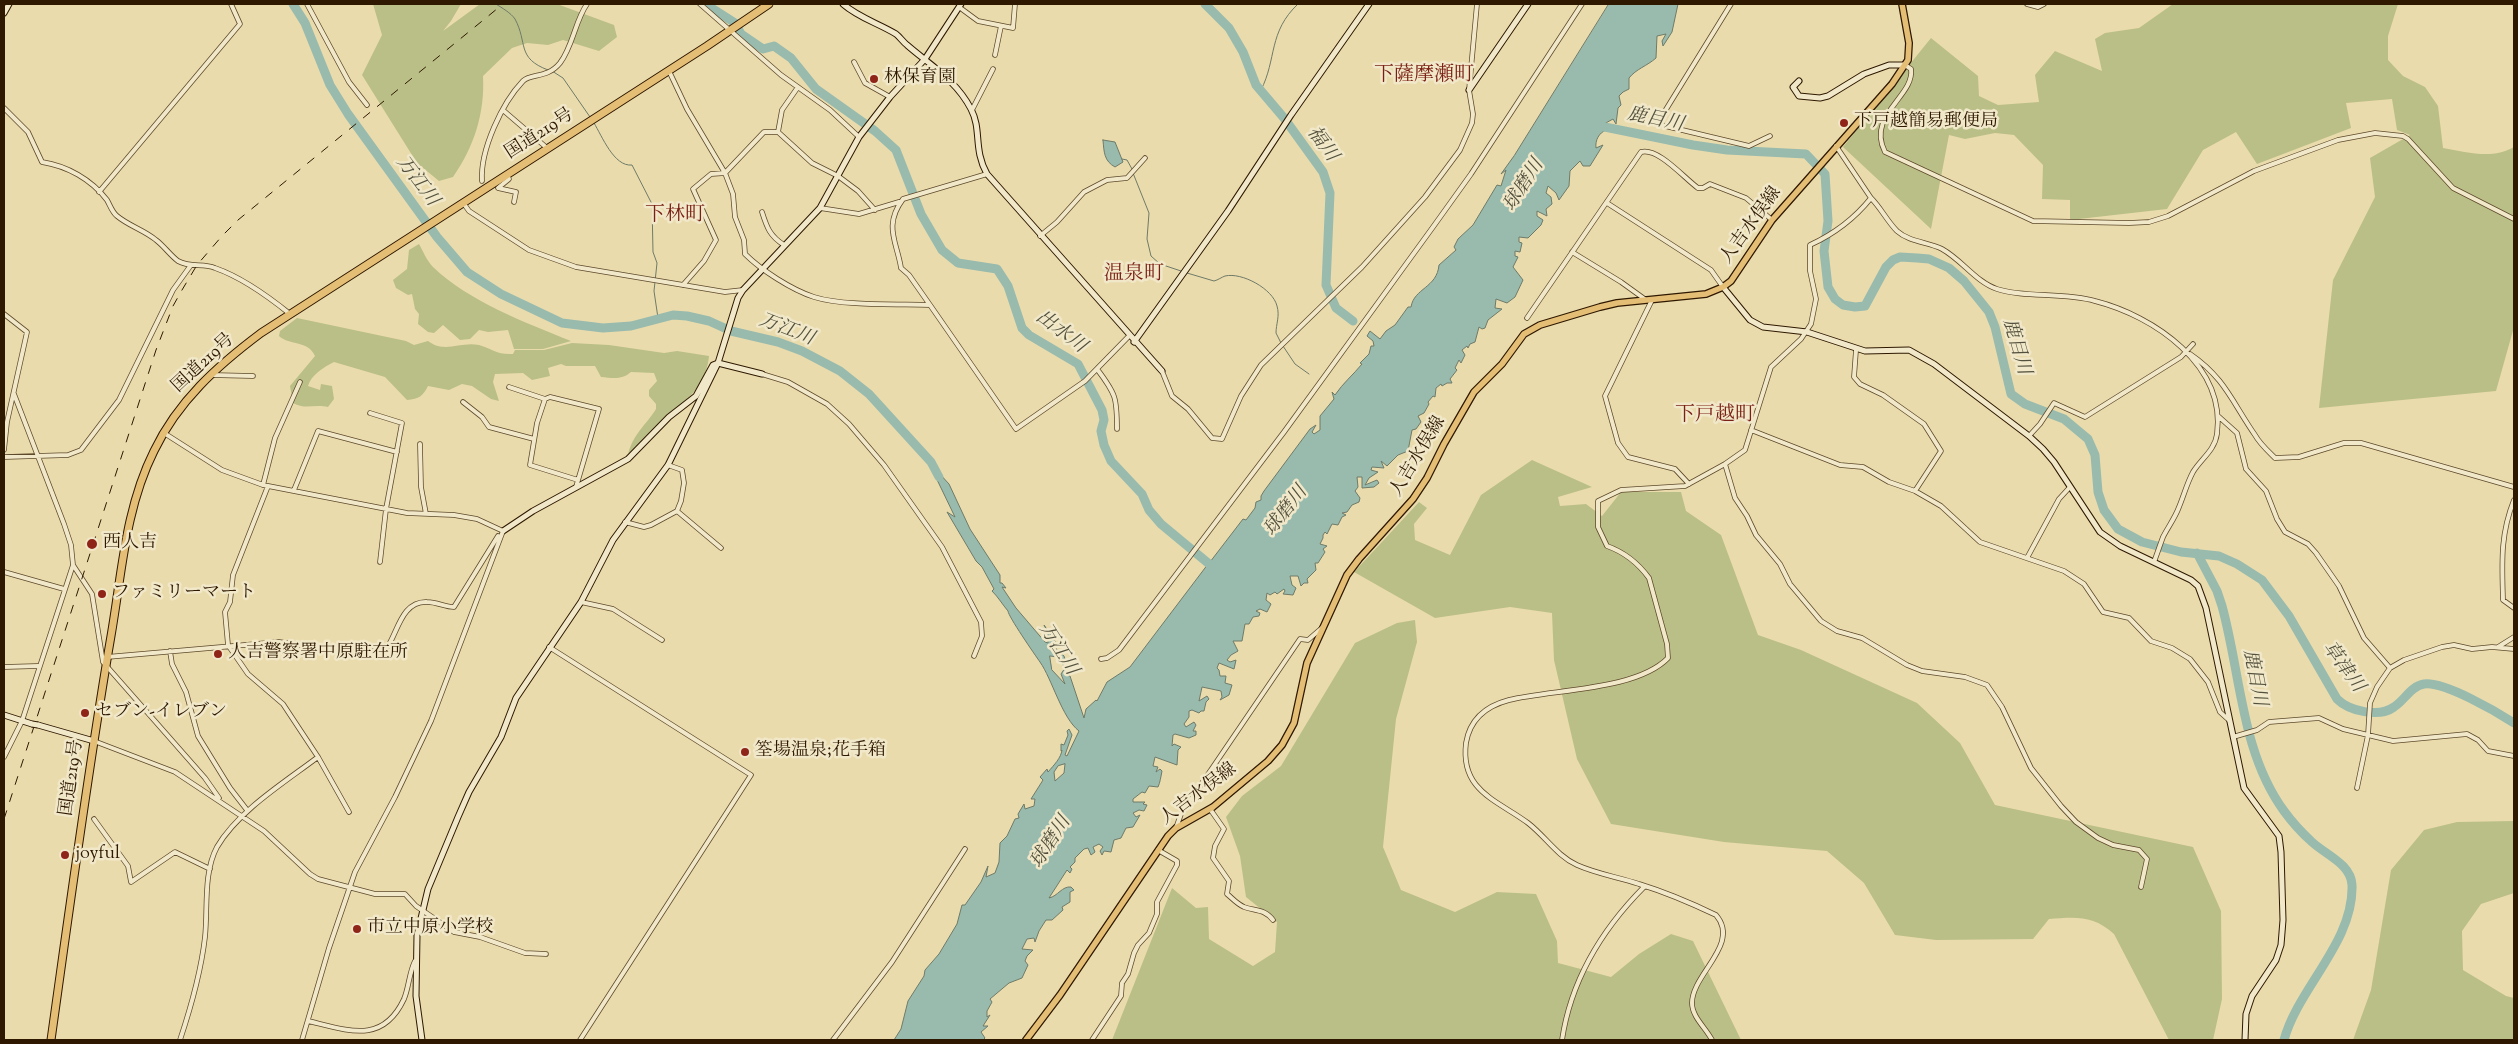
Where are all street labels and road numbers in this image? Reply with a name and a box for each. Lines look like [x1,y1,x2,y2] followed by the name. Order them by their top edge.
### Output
[502,105,578,165] street label: 国道219号
[1717,183,1787,269] street label: 人吉水俣線
[168,330,240,398] street label: 国道219号
[1387,413,1451,501] street label: 人吉水俣線
[57,738,89,818] street label: 国道219号
[1157,759,1241,831] street label: 人吉水俣線

